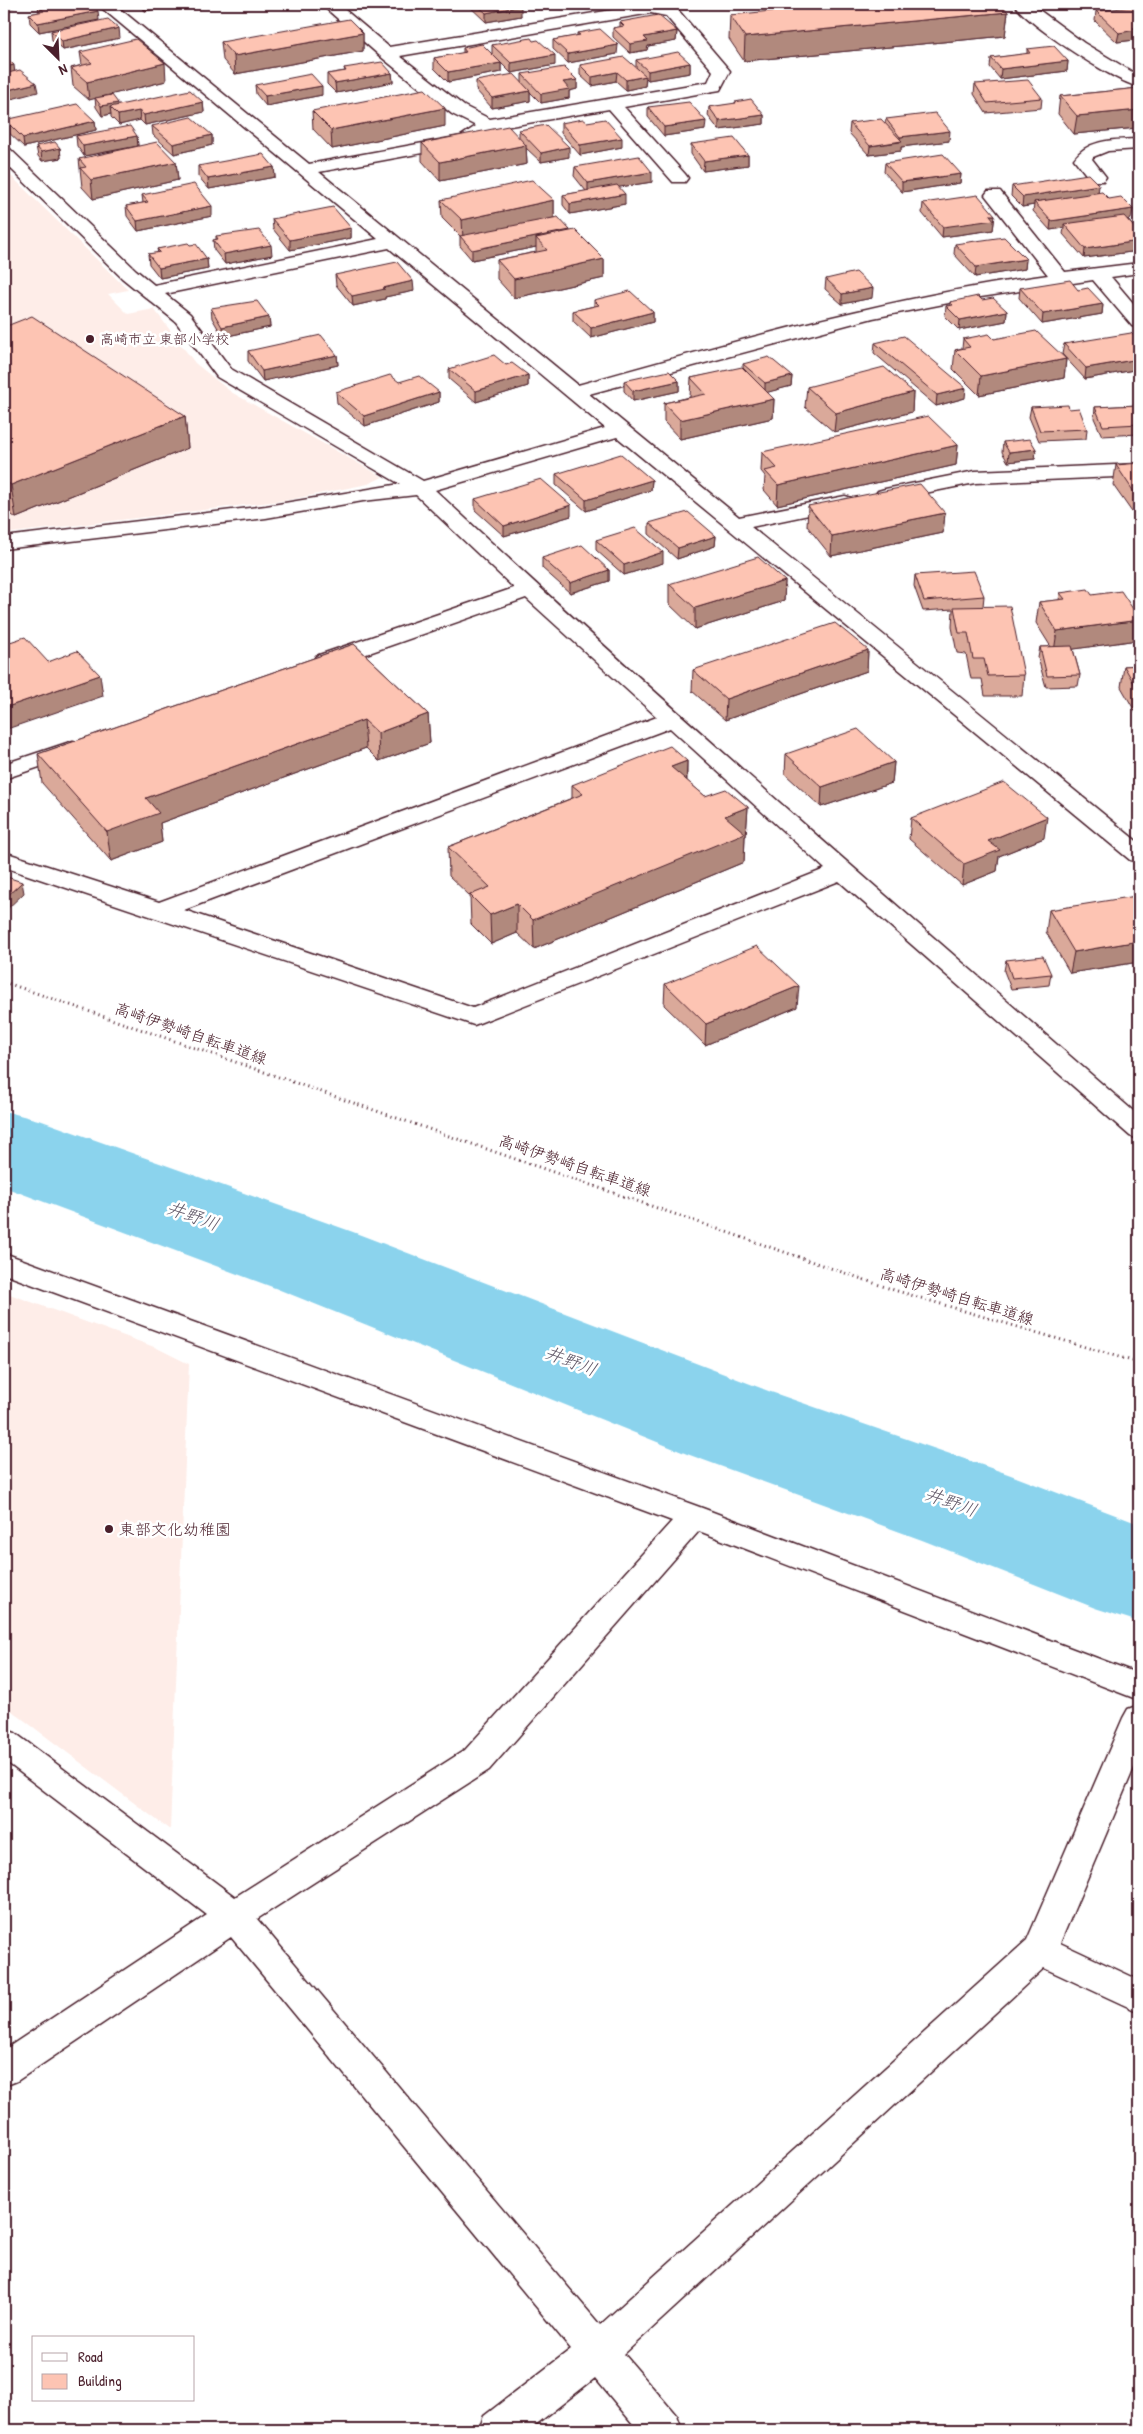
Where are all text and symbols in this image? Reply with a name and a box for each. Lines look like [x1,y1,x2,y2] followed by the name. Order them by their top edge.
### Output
[32,32,82,82] north arrow
[56,60,71,81] text: N
[100,329,229,348] place label: 高崎市立 東部小学校
[84,333,96,345] marker: 高崎市立 東部小学校
[112,997,270,1069] street label: 高崎伊勢崎自転車道線
[496,1129,654,1201] street label: 高崎伊勢崎自転車道線
[164,1195,223,1237] water label: 井野川
[877,1262,1037,1330] street label: 高崎伊勢崎自転車道線
[541,1339,601,1382] water label: 井野川
[922,1481,981,1523] water label: 井野川
[119,1518,231,1540] place label: 東部文化幼稚園
[103,1523,115,1535] marker: 東部文化幼稚園
[32,2336,195,2402] legend
[78,2346,103,2367] text: Road
[78,2370,122,2391] text: Building

